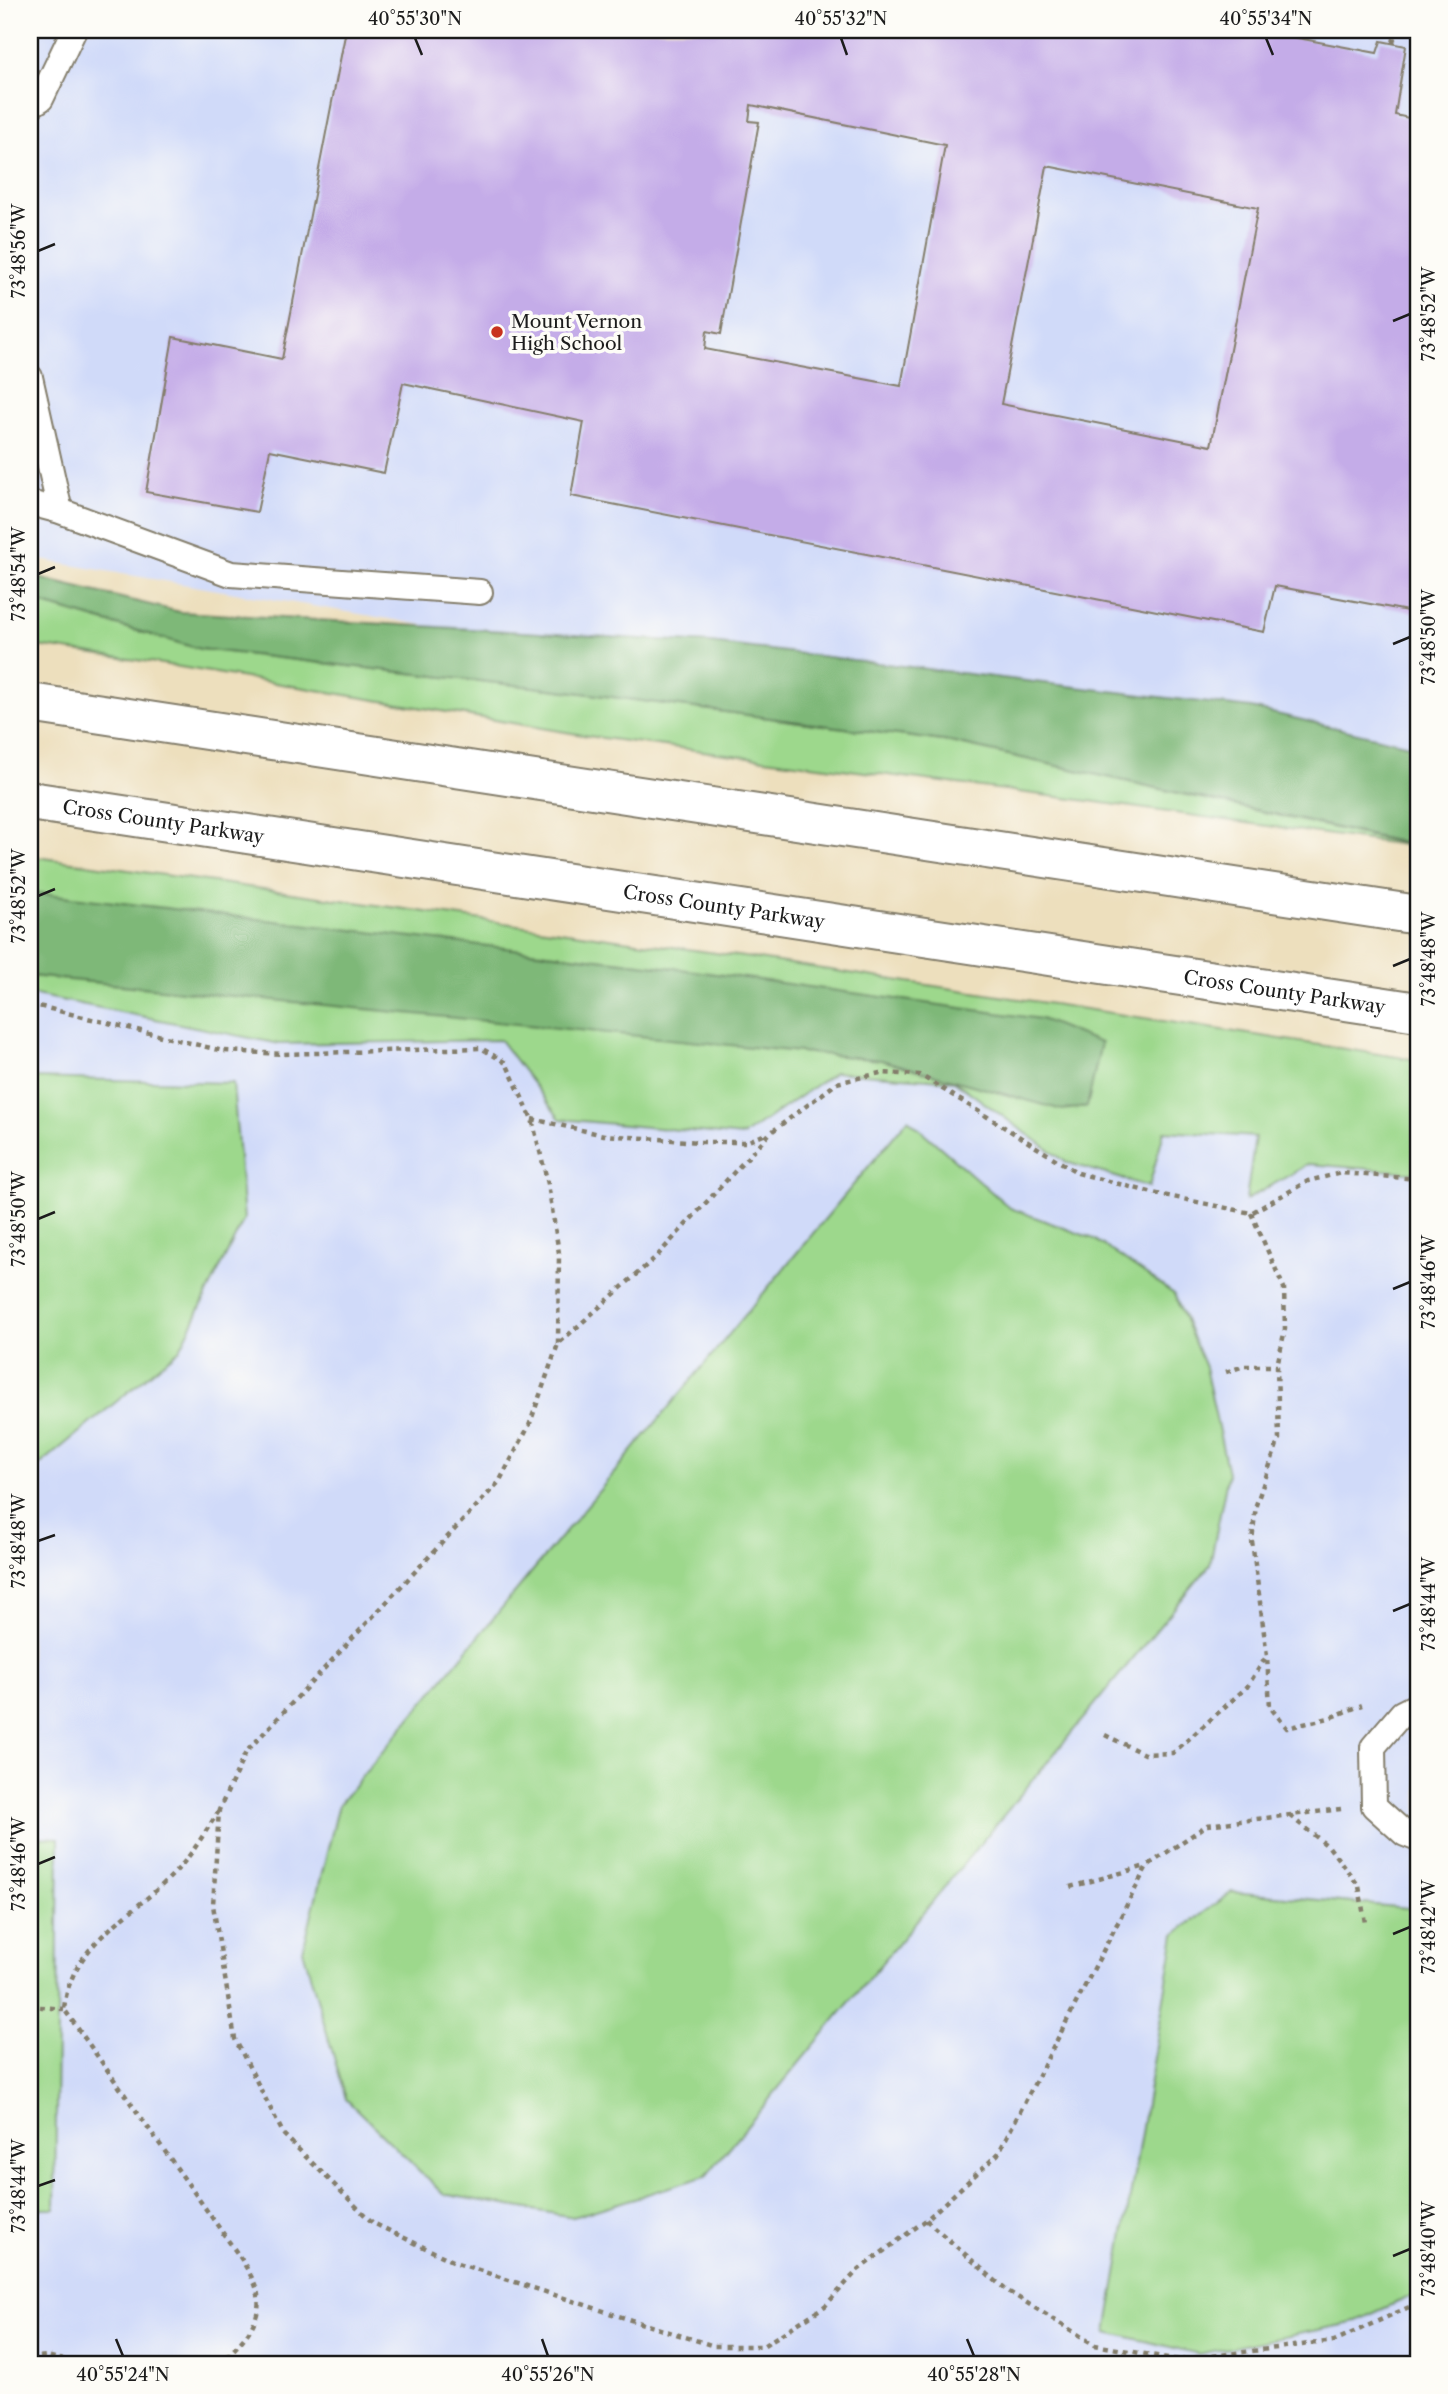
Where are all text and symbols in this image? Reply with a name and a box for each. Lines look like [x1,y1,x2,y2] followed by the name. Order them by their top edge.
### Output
[368,8,462,30] text: 40°55'30"N
[795,8,888,30] text: 40°55'32"N
[1220,8,1313,30] text: 40°55'34"N
[8,202,30,298] text: 73°48'56"W
[1418,265,1440,361] text: 73°48'52"W
[511,310,642,355] place label: Mount Vernon High School
[489,324,505,340] marker: Mount Vernon High School
[8,525,30,621] text: 73°48'54"W
[1418,588,1440,685] text: 73°48'50"W
[61,795,266,849] street label: Cross County Parkway
[8,847,30,943] text: 73°48'52"W
[622,880,827,934] street label: Cross County Parkway
[1418,910,1440,1007] text: 73°48'48"W
[1182,966,1387,1019] street label: Cross County Parkway
[8,1170,30,1267] text: 73°48'50"W
[1418,1233,1440,1329] text: 73°48'46"W
[8,1492,30,1589] text: 73°48'48"W
[1418,1555,1440,1651] text: 73°48'44"W
[8,1815,30,1911] text: 73°48'46"W
[1418,1878,1440,1974] text: 73°48'42"W
[8,2137,30,2233] text: 73°48'44"W
[1418,2200,1440,2297] text: 73°48'40"W
[76,2364,170,2386] text: 40°55'24"N
[501,2364,595,2386] text: 40°55'26"N
[927,2364,1021,2386] text: 40°55'28"N

